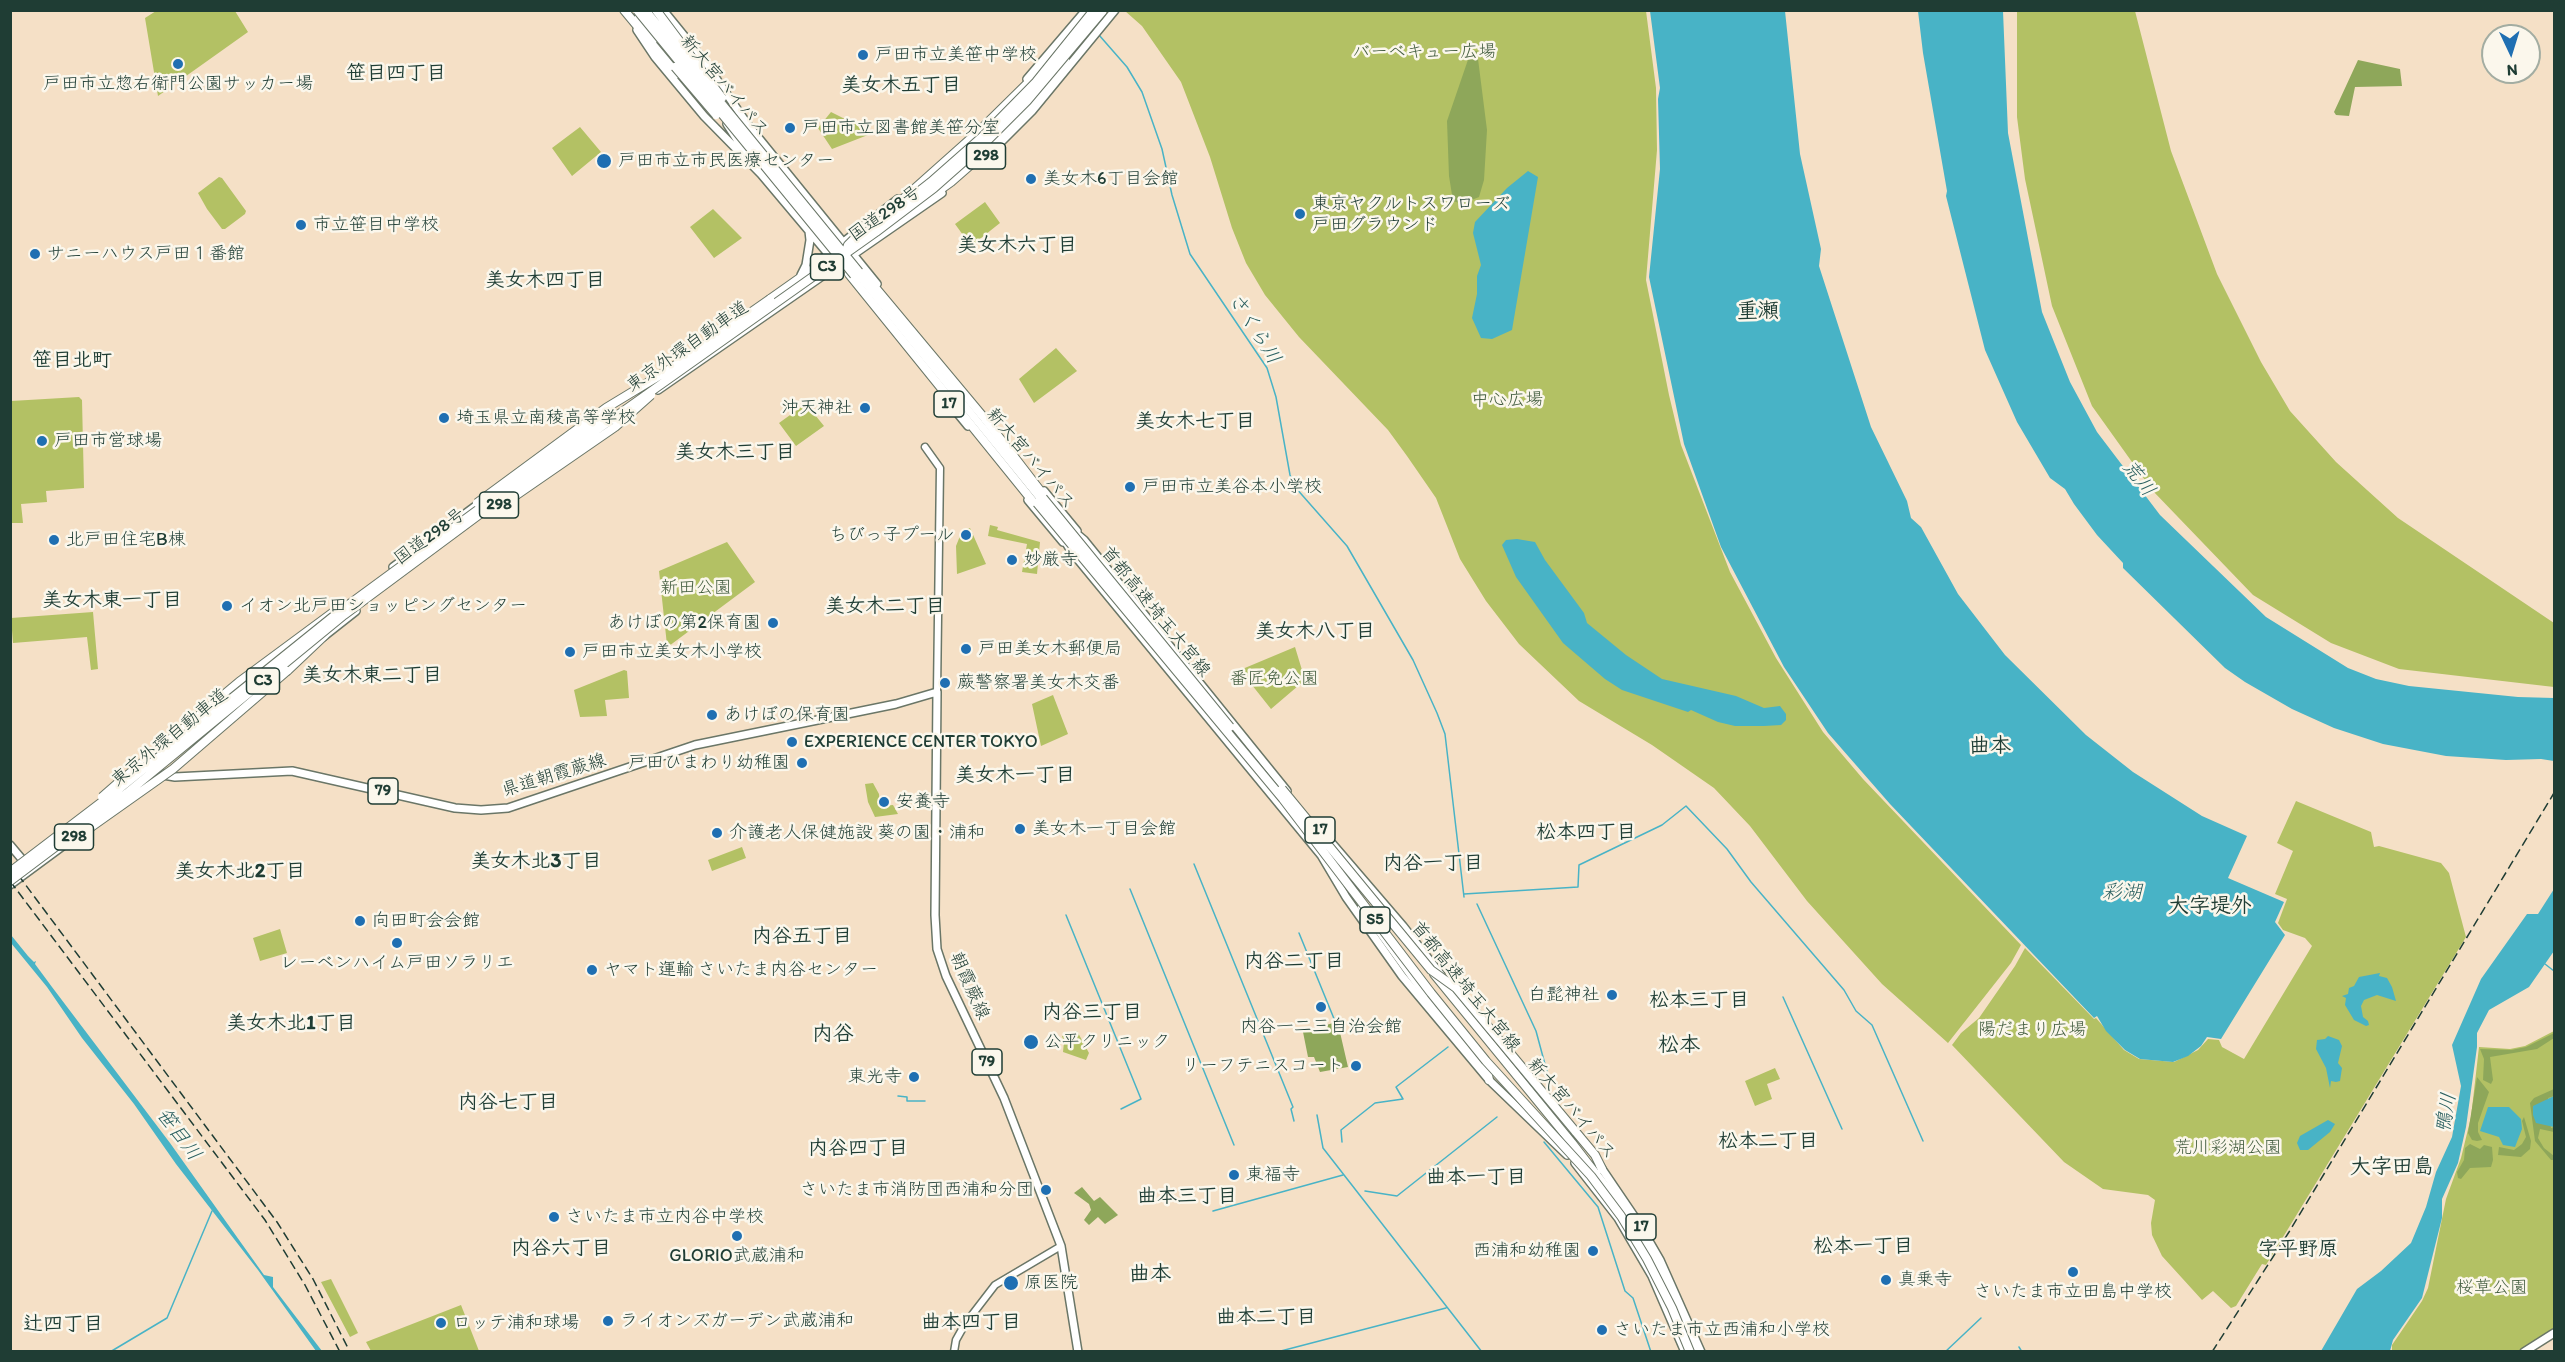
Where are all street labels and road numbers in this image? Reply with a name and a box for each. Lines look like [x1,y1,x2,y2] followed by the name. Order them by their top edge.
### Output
[675,31,773,141] street label: 新大宮バイパス
[966,143,1006,169] road number: 298
[845,181,925,247] street label: 国道298号
[810,254,844,280] road number: C3
[623,297,753,397] street label: 東京外環自動車道
[934,391,964,417] road number: 17
[981,404,1079,514] street label: 新大宮バイパス
[480,492,518,518] road number: 298
[390,504,470,570] street label: 国道298号
[1096,542,1214,682] street label: 首都高速埼玉大宮線
[246,668,280,694] road number: C3
[107,684,233,792] street label: 東京外環自動車道
[499,750,609,802] street label: 県道朝霞蕨線
[368,778,398,804] road number: 79
[1305,817,1335,843] road number: 17
[54,824,94,850] road number: 298
[1360,907,1390,933] road number: S5
[1406,917,1524,1057] street label: 首都高速埼玉大宮線
[944,949,994,1023] street label: 朝霞蕨線
[972,1049,1002,1075] road number: 79
[1522,1054,1620,1164] street label: 新大宮バイパス
[1626,1214,1656,1240] road number: 17

